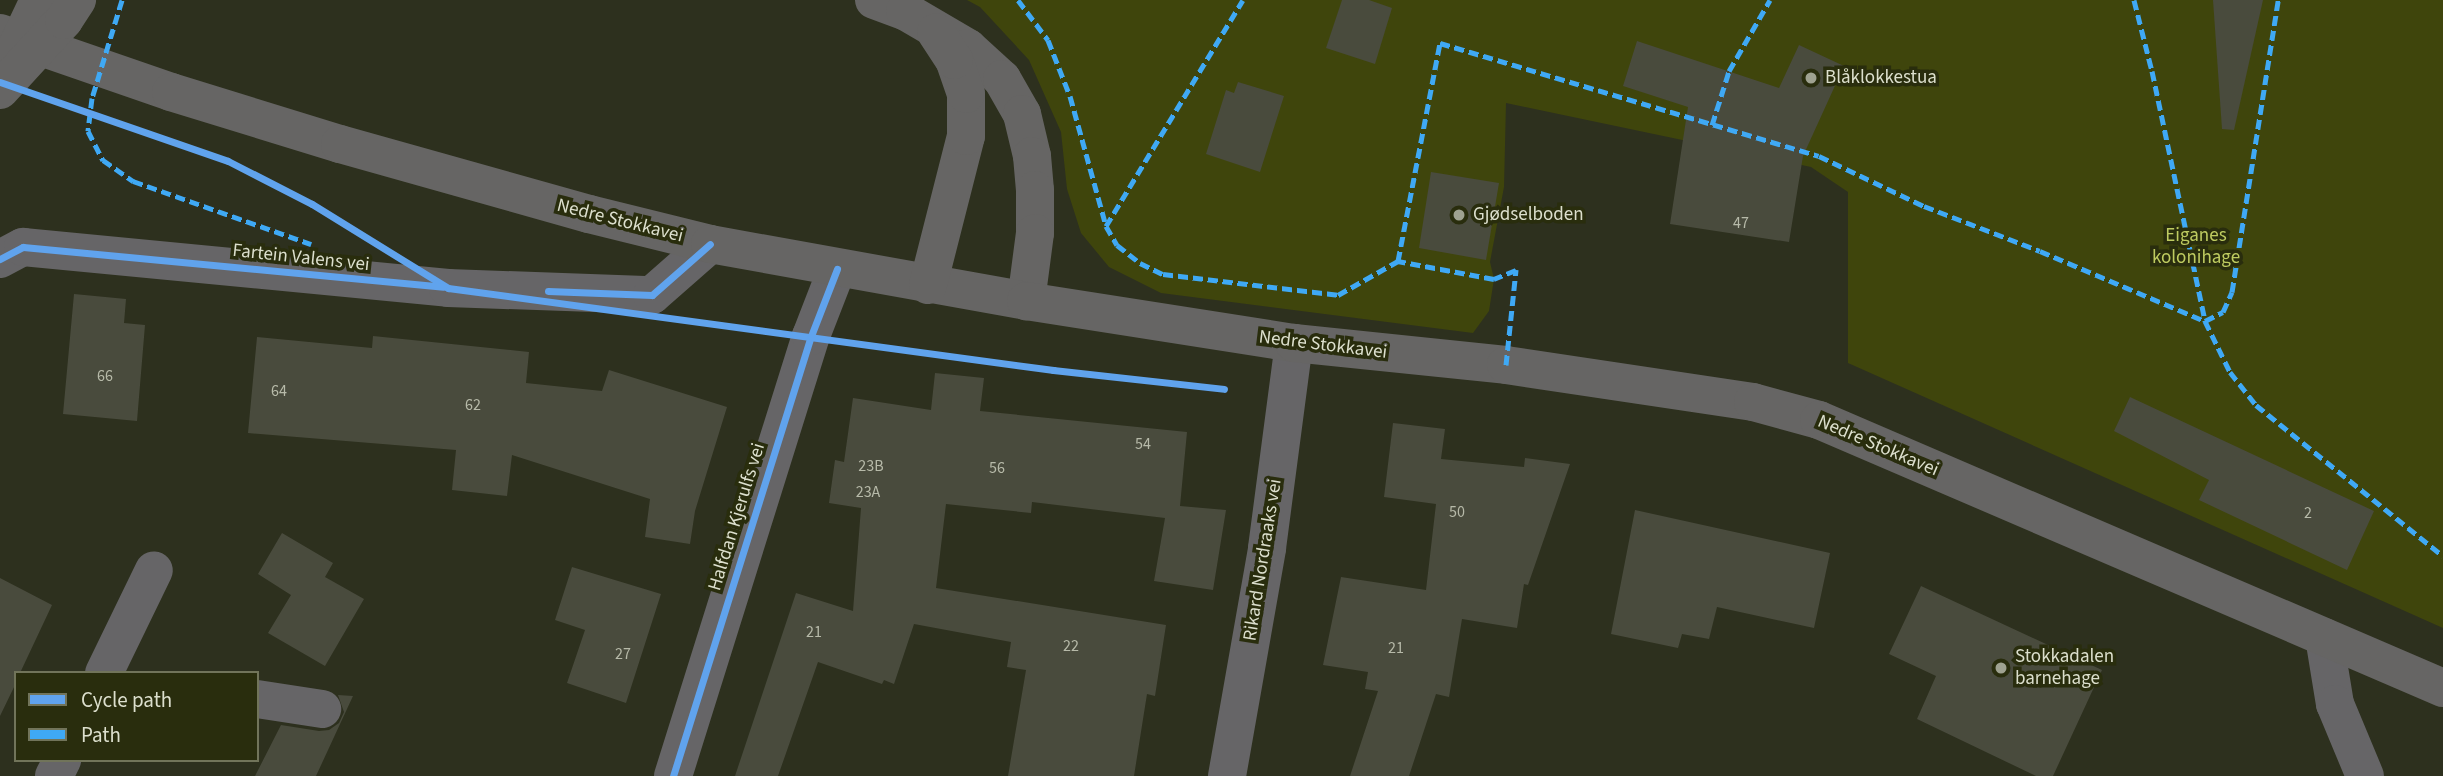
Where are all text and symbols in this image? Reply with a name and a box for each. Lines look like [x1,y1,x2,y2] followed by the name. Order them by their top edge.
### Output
[1825,67,1937,89] place label: Blåklokkestua
[1803,70,1819,86] marker: Blåklokkestua
[555,194,685,248] street label: Nedre Stokkavei
[1473,204,1584,226] place label: Gjødselboden
[1451,207,1467,223] marker: Gjødselboden
[1733,213,1749,233] house number: 47
[2152,225,2240,269] park label: Eiganes kolonihage
[231,239,371,277] street label: Fartein Valens vei
[1258,326,1388,364] street label: Nedre Stokkavei
[97,366,113,386] house number: 66
[271,381,287,401] house number: 64
[465,395,481,415] house number: 62
[1814,410,1942,482] street label: Nedre Stokkavei
[1135,434,1151,454] house number: 54
[704,440,770,594] street label: Halfdan Kjerulfs vei
[858,456,884,476] house number: 23B
[989,458,1005,478] house number: 56
[1239,477,1287,643] street label: Rikard Nordraaks vei
[856,482,880,502] house number: 23A
[1449,502,1465,522] house number: 50
[2304,503,2312,523] house number: 2
[806,622,822,642] house number: 21
[1063,636,1079,656] house number: 22
[1388,638,1404,658] house number: 21
[615,644,631,664] house number: 27
[2015,646,2114,690] place label: Stokkadalen barnehage
[1993,660,2009,676] marker: Stokkadalen barnehage
[14,671,259,762] legend
[81,685,172,715] text: Cycle path
[81,720,121,750] text: Path

